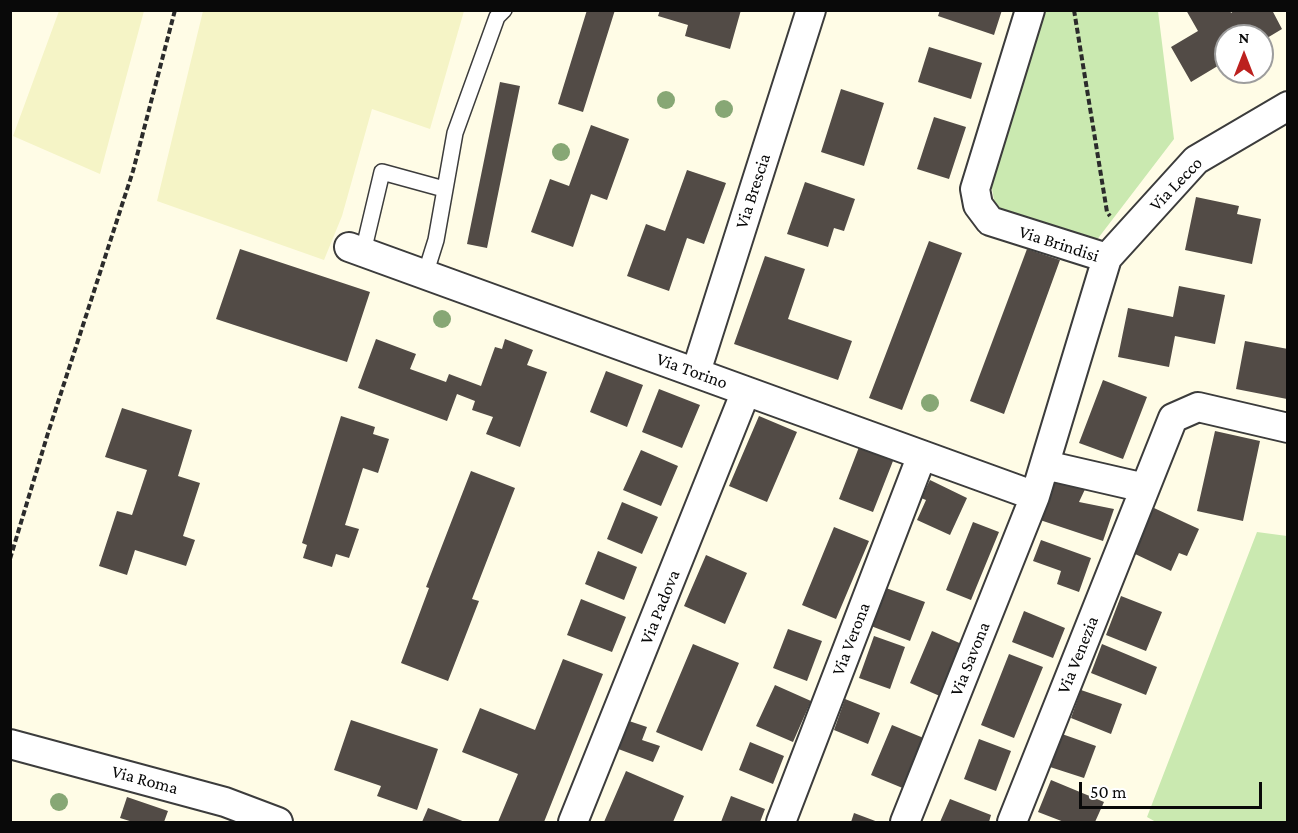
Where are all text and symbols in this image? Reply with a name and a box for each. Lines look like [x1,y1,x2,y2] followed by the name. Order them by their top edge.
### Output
[1214,24,1274,84] north arrow
[1239,29,1249,46] text: N
[731,151,775,231] street label: Via Brescia
[1145,152,1207,216] street label: Via Lecco
[1016,221,1102,267] street label: Via Brindisi
[653,348,731,394] street label: Via Torino
[635,567,685,647] street label: Via Padova
[827,599,875,679] street label: Via Verona
[1053,613,1103,697] street label: Via Venezia
[945,619,995,699] street label: Via Savona
[109,761,181,799] street label: Via Roma
[1082,770,1265,808] scale bar
[1090,782,1127,802] text: 50 m

